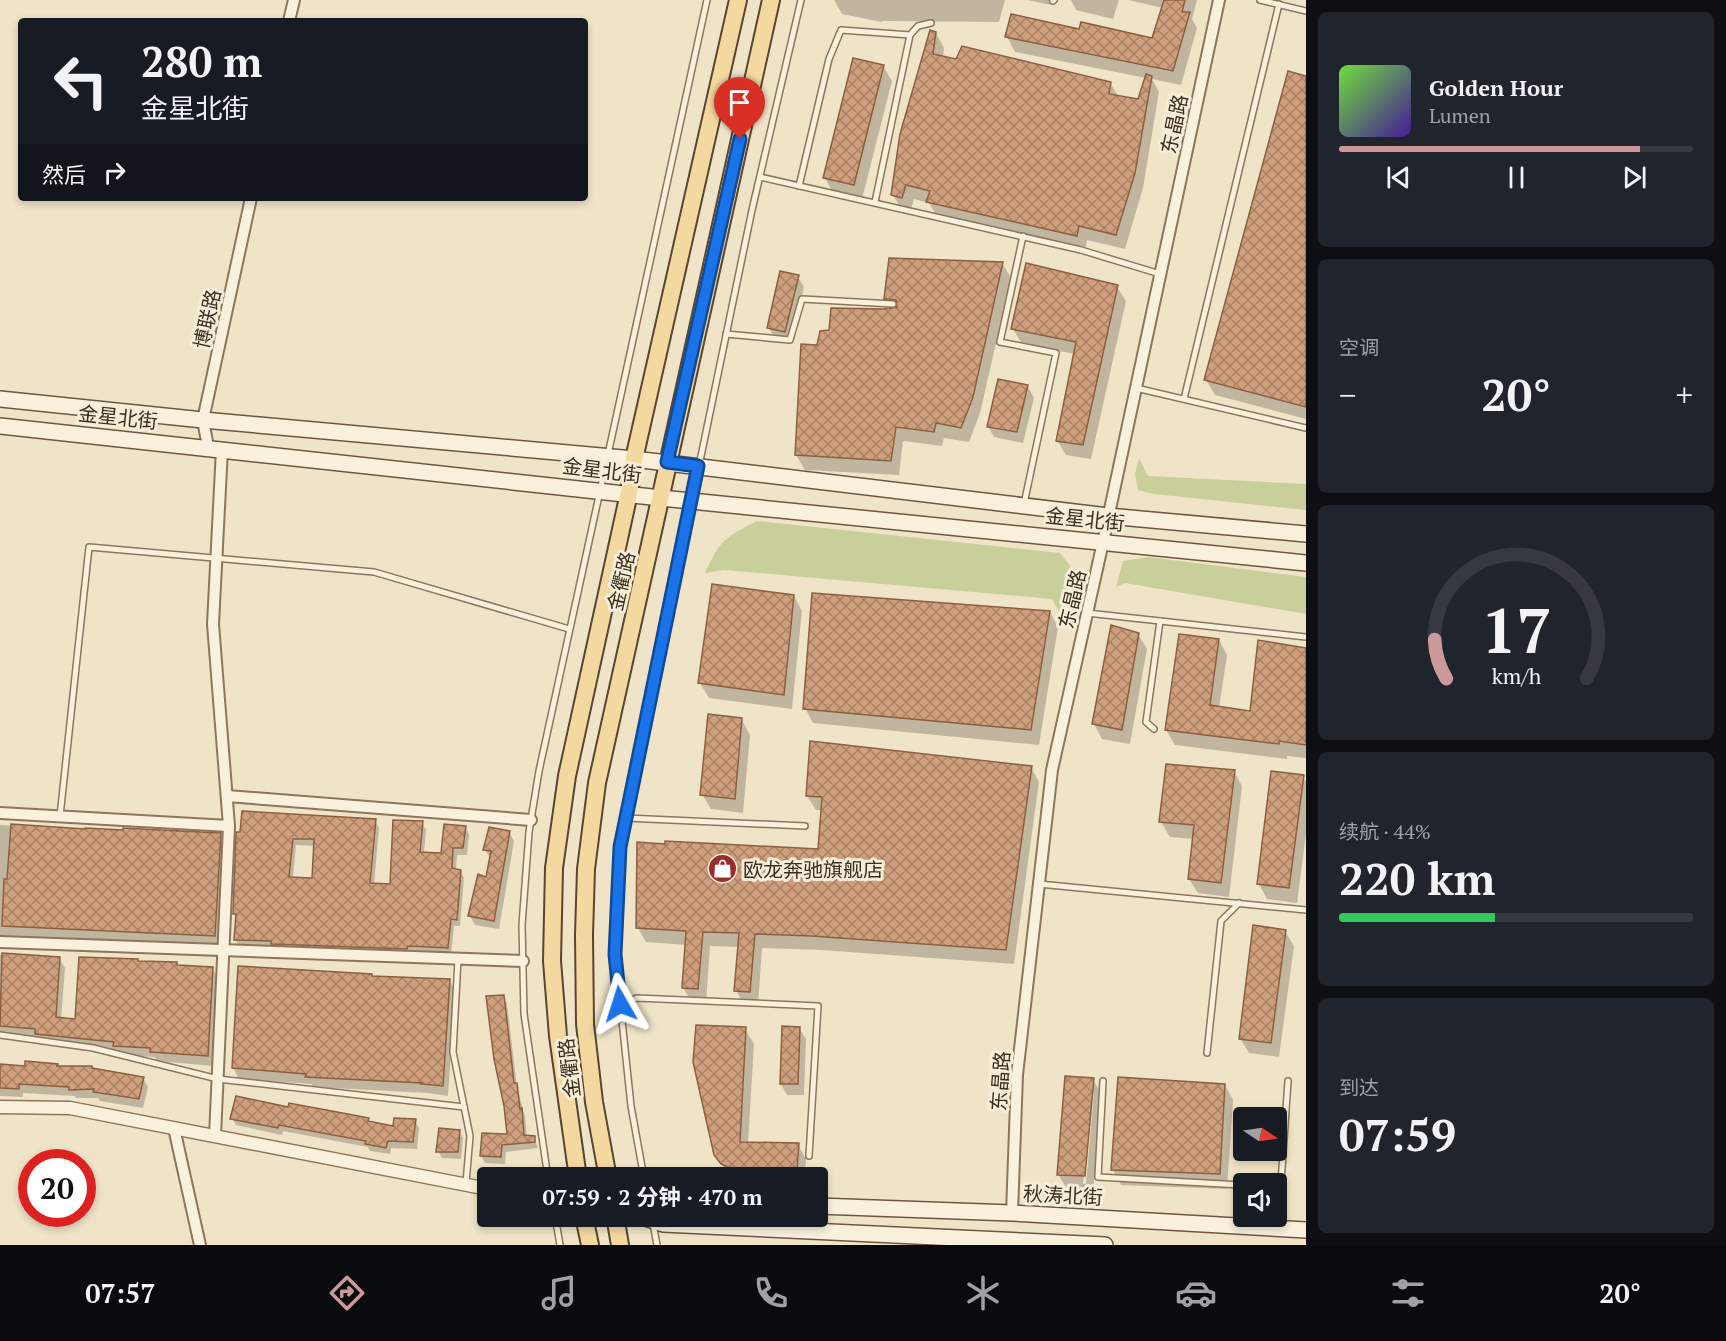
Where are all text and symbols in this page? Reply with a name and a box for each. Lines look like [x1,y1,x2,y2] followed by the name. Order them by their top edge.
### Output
[141,33,262,89] text: 280 m
[42,42,120,120] icon: left
[1429,73,1563,102] text: Golden Hour
[714,77,765,139] pin
[723,86,756,119] icon: arrive
[141,90,249,126] text: 金星北街
[1155,92,1193,156] street label: 东晶路
[1429,102,1491,129] text: Lumen
[98,156,131,189] icon: right
[42,160,86,189] text: 然后
[1382,161,1415,194] icon: previous
[1500,161,1533,194] icon: pause
[1618,161,1651,194] icon: next
[188,287,226,351] street label: 博联路
[1339,334,1379,361] text: 空调
[1481,364,1551,424] text: 20°
[1339,373,1357,416] text: −
[1675,373,1693,416] text: +
[77,399,159,435] street label: 金星北街
[561,452,643,488] street label: 金星北街
[1044,501,1126,537] street label: 金星北街
[601,549,641,613] street label: 金衢路
[1052,567,1092,631] street label: 东晶路
[1481,589,1551,672] text: 17
[1491,663,1541,691] text: km/h
[1339,818,1431,845] text: 续航 · 44%
[1339,848,1495,908] text: 220 km
[706,853,738,885] shop icon: 欧龙奔驰旗舰店
[743,856,883,883] place label: 欧龙奔驰旗舰店
[588,972,652,1036] position arrow
[552,1037,586,1099] street label: 金衢路
[984,1050,1016,1112] street label: 东晶路
[1339,1074,1379,1101] text: 到达
[1339,1104,1456,1164] text: 07:59
[1233,1107,1287,1161] north arrow
[1233,1107,1287,1227] map controls
[18,1149,96,1227] speed limit sign: 20
[1233,1173,1287,1227] button: sound
[1022,1179,1104,1211] street label: 秋涛北街
[543,1182,762,1211] text: 07:59 · 2 分钟 · 470 m
[326,1272,368,1314] icon: directions
[538,1272,580,1314] icon: music
[750,1272,792,1314] icon: phone
[962,1272,1004,1314] icon: climate
[1175,1272,1217,1314] icon: car
[1387,1272,1429,1314] icon: filters
[85,1275,155,1311] text: 07:57
[1599,1275,1641,1311] text: 20°

